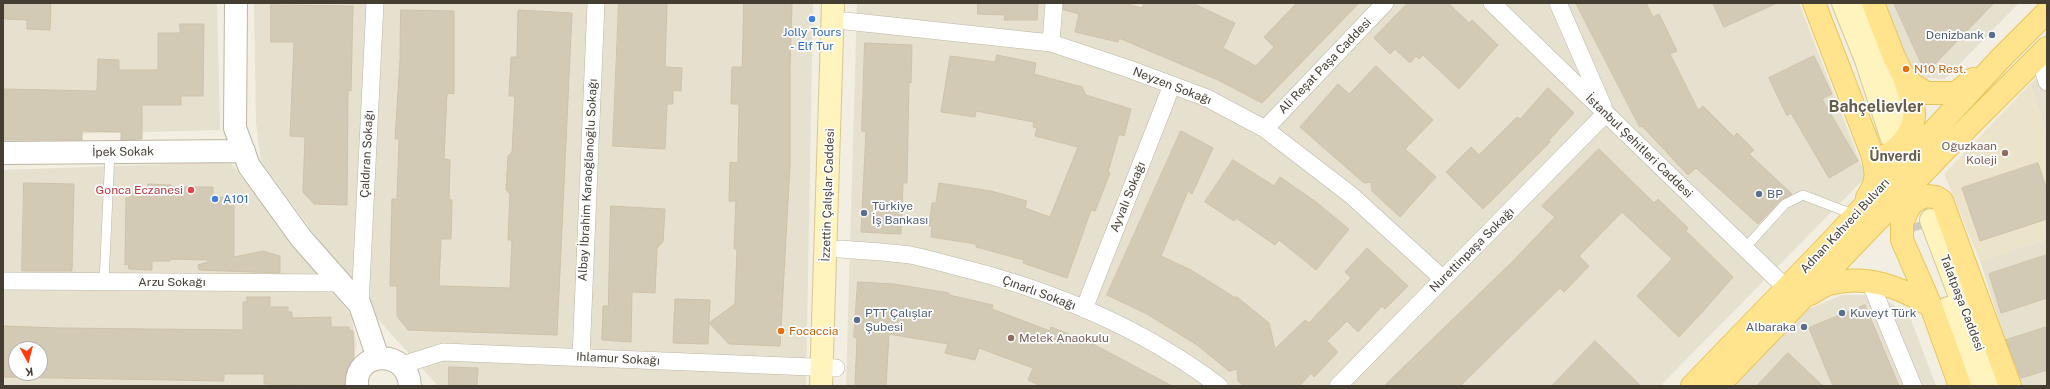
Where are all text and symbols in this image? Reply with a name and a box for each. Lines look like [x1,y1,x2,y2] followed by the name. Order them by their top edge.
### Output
[807,14,817,24] marker: Jolly Tours - Elf Tur
[1276,15,1374,117] street label: Ali Reşat Paşa Caddesi
[783,25,841,53] place label: Jolly Tours - Elf Tur
[1926,28,1984,42] place label: Denizbank
[1987,30,1997,40] marker: Denizbank
[1914,62,1966,76] place label: N10 Rest.
[1131,64,1213,108] street label: Neyzen Sokağı
[1901,64,1911,74] marker: N10 Rest.
[575,78,601,282] street label: Albay İbrahim Karaoğlanoğlu Sokağı
[1582,91,1696,201] street label: İstanbul Şehitleri Caddesi
[1829,97,1923,117] district label: Bahçelievler
[358,110,376,198] street label: Çaldıran Sokağı
[818,128,838,262] street label: İzzettin Çalışlar Caddesi
[1941,139,1997,167] place label: Oğuzkaan Koleji
[92,144,154,160] street label: İpek Sokak
[2000,148,2010,158] marker: Oğuzkaan Koleji
[1869,149,1921,165] district label: Ünverdi
[1107,160,1149,234] street label: Ayvalı Sokağı
[1797,176,1893,276] street label: Adnan Kahveci Bulvarı
[96,183,183,197] place label: Gonca Eczanesi
[186,185,196,195] marker: Gonca Eczanesi
[1767,187,1783,201] place label: BP
[1754,189,1764,199] marker: BP
[223,192,249,206] place label: A101
[210,194,220,204] marker: A101
[872,199,928,227] place label: Türkiye İş Bankası
[1427,205,1517,295] street label: Nurettinpaşa Sokağı
[859,208,869,218] marker: Türkiye İş Bankası
[1937,253,1987,353] street label: Talatpaşa Caddesi
[1000,273,1078,313] street label: Çınarlı Sokağı
[138,275,206,289] street label: Arzu Sokağı
[865,306,932,334] place label: PTT Çalışlar Şubesi
[1850,306,1916,320] place label: Kuveyt Türk
[1837,308,1847,318] marker: Kuveyt Türk
[852,315,862,325] marker: PTT Çalışlar Şubesi
[1746,320,1796,334] place label: Albaraka
[1799,322,1809,332] marker: Albaraka
[789,324,838,338] place label: Focaccia
[776,326,786,336] marker: Focaccia
[1019,331,1109,345] place label: Melek Anaokulu
[1006,333,1016,343] marker: Melek Anaokulu
[8,341,48,381] north arrow
[576,350,660,368] street label: Ihlamur Sokağı
[25,365,34,378] text: K

